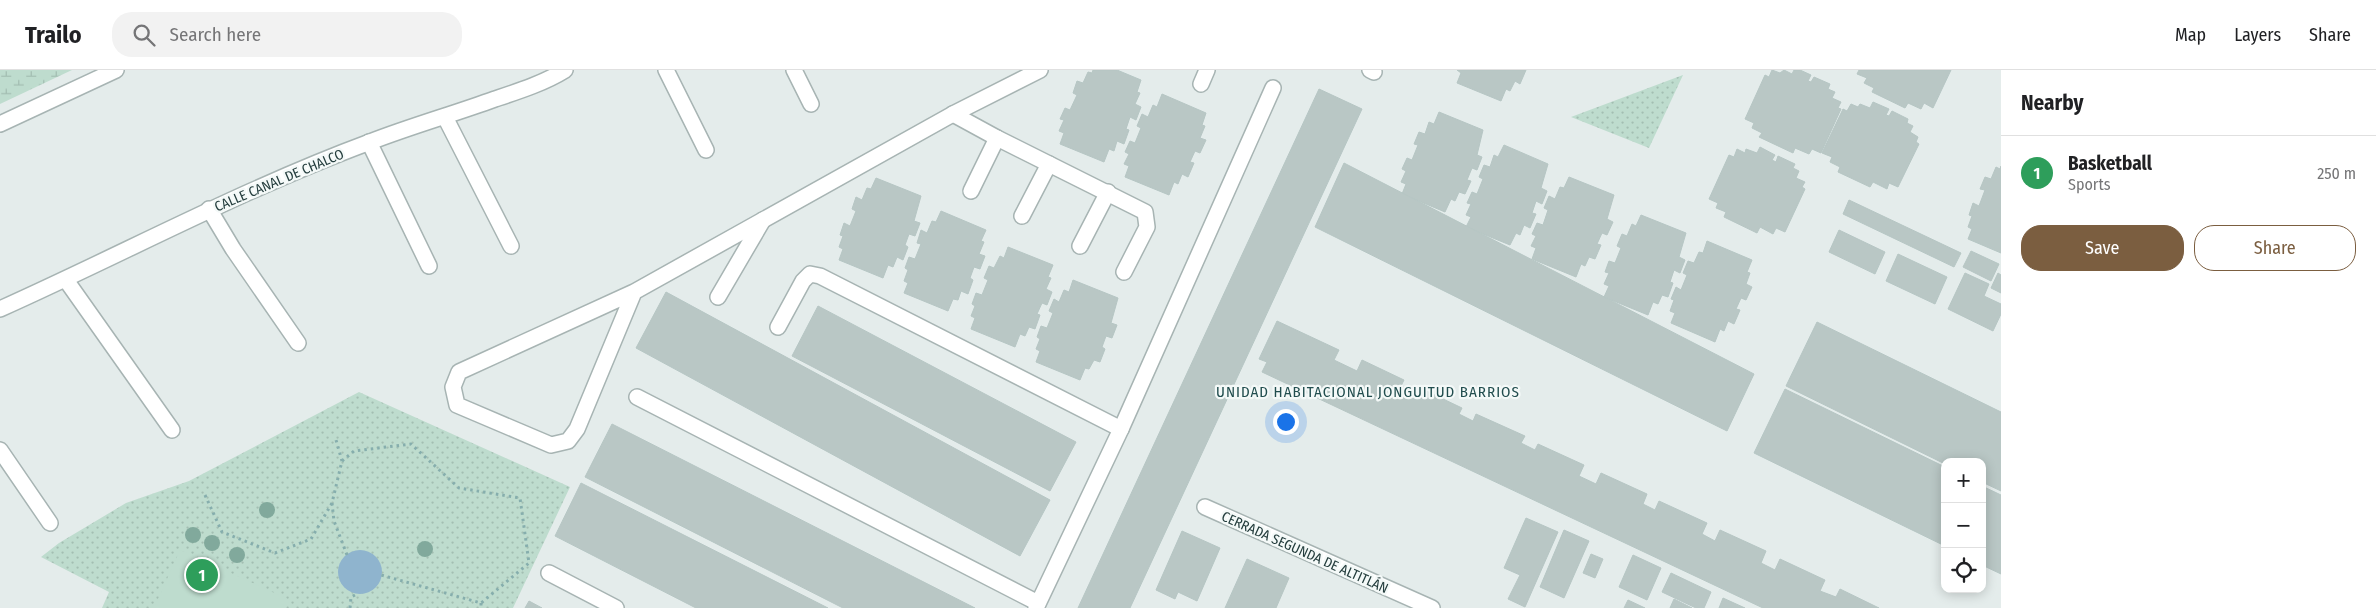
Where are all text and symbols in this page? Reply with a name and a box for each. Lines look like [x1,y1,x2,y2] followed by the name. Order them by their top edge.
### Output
[112,12,462,57] search box
[25,21,82,49] text: Trailo
[130,21,158,49] icon: search
[170,23,261,46] text: Search here
[2175,24,2206,46] text: Map
[2234,24,2281,46] text: Layers
[2309,24,2351,46] text: Share
[2021,90,2083,116] text: Nearby
[212,145,347,215] street label: CALLE CANAL DE CHALCO
[2068,152,2152,175] text: Basketball
[2034,164,2040,183] text: 1
[2317,164,2356,183] text: 250 m
[2068,175,2111,194] text: Sports
[2021,225,2184,271] button: Save
[2194,225,2356,271] button: Share
[1216,383,1520,401] district label: UNIDAD HABITACIONAL JONGUITUD BARRIOS
[1273,409,1299,435] your location
[1941,458,1986,593] map controls
[1941,458,1986,503] button: +
[1941,503,1986,548] button: −
[1219,507,1391,597] street label: CERRADA SEGUNDA DE ALTITLÁN
[1941,548,1986,593] button: locate
[186,556,218,594] pin: 1

